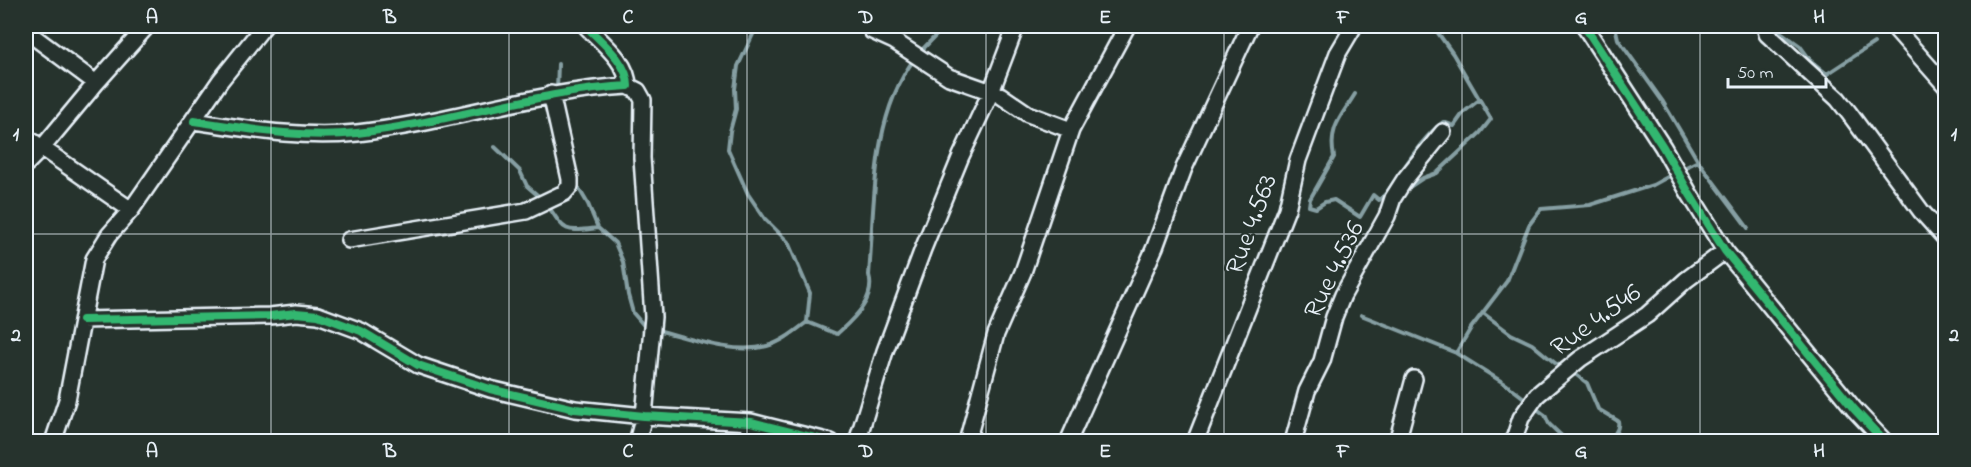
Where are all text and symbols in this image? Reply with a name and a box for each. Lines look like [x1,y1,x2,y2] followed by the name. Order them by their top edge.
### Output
[146,4,158,33] text: A
[382,4,397,33] text: B
[623,4,634,33] text: C
[858,4,873,33] text: D
[1099,4,1111,33] text: E
[1336,4,1350,33] text: F
[1575,4,1588,33] text: G
[1813,4,1825,33] text: H
[1728,51,1826,89] scale bar
[1737,61,1774,87] text: 50 m
[13,121,20,150] text: 1
[1951,121,1958,150] text: 1
[1216,169,1289,281] street label: Rue 4.563
[1295,215,1376,325] street label: Rue 4.536
[1543,275,1650,367] street label: Rue 4.546
[10,322,21,351] text: 2
[1948,322,1959,351] text: 2
[146,438,158,467] text: A
[382,438,397,467] text: B
[623,438,634,467] text: C
[858,438,873,467] text: D
[1099,438,1111,467] text: E
[1336,438,1350,467] text: F
[1575,438,1588,467] text: G
[1813,438,1825,467] text: H

